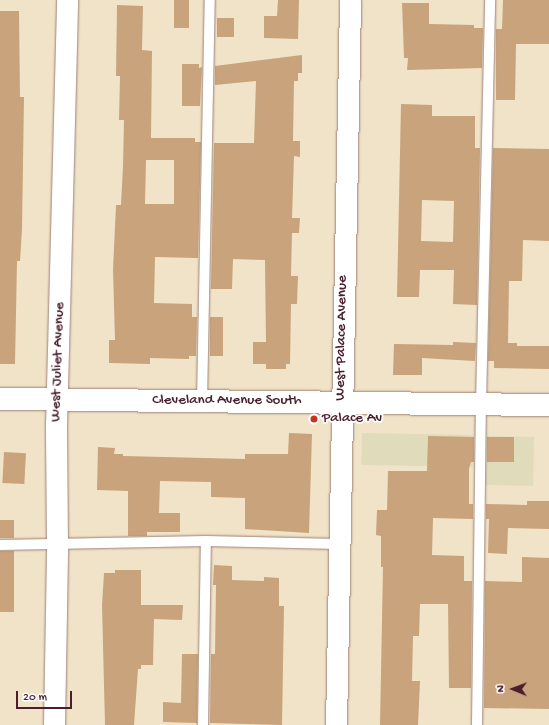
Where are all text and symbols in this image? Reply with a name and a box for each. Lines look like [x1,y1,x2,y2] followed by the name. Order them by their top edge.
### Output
[332,275,352,401] street label: West Palace Avenue
[47,302,69,422] street label: West Juliet Avenue
[152,392,302,410] street label: Cleveland Avenue South
[322,410,382,428] place label: Palace Av
[309,414,319,424] marker: Palace Av
[493,669,533,709] north arrow
[18,683,74,709] scale bar
[495,685,507,692] text: N
[23,691,47,705] text: 20 m

